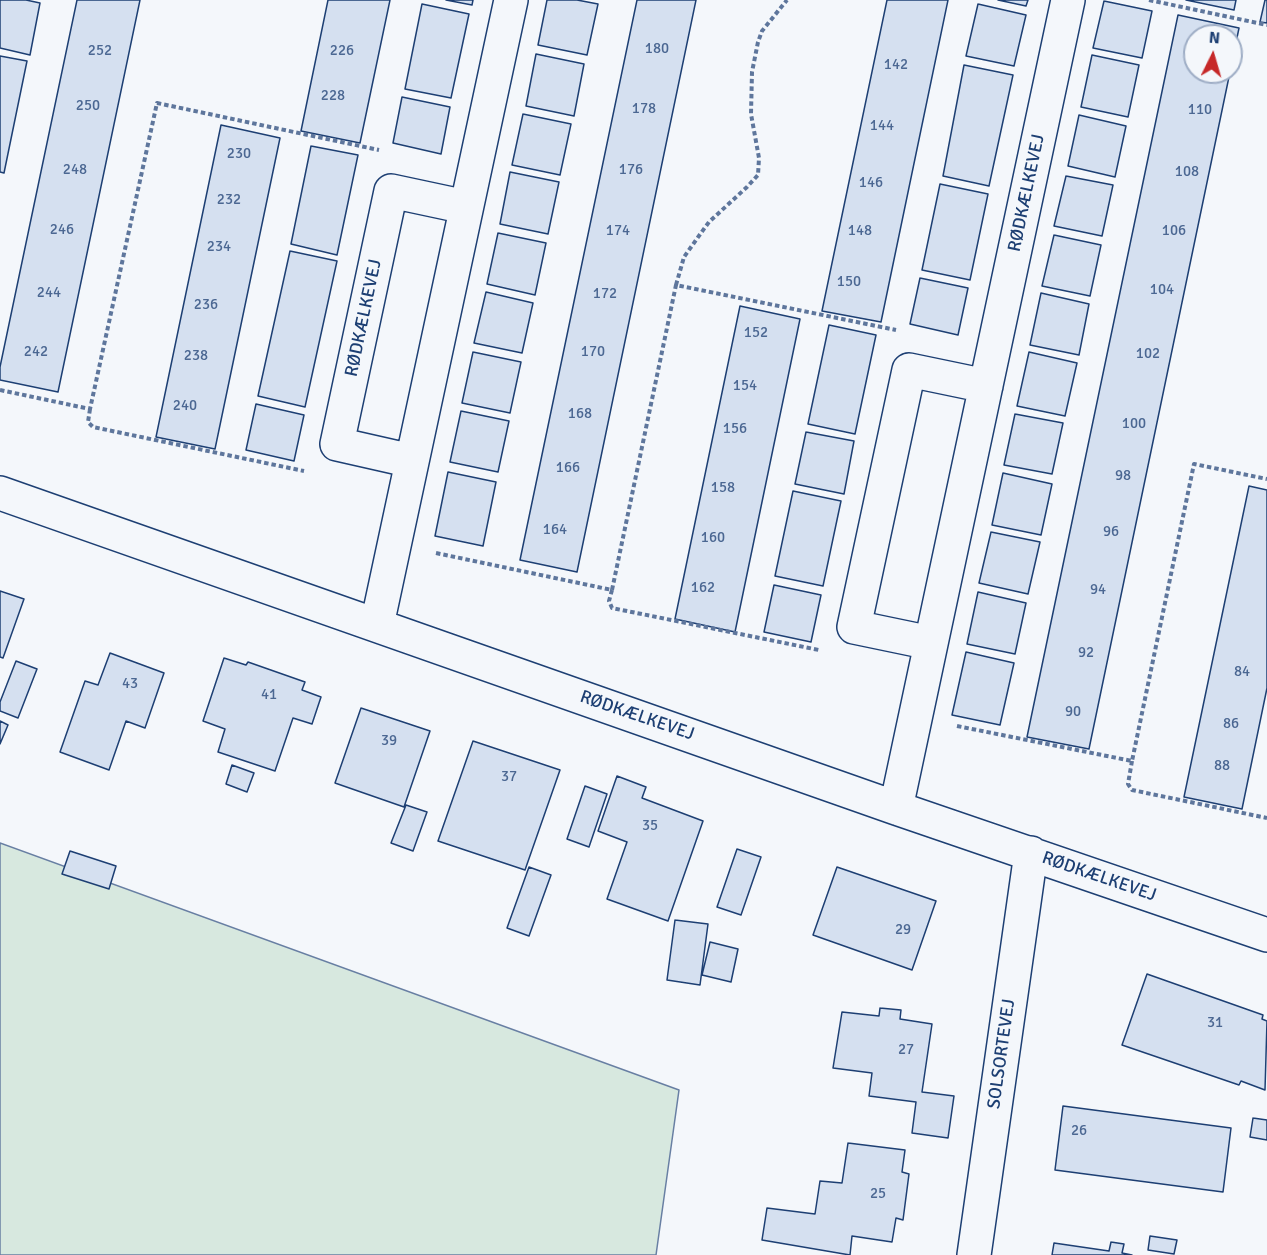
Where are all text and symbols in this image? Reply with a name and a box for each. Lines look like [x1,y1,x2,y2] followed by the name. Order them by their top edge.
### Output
[1183,24,1243,84] north arrow
[1208,28,1221,49] text: N
[645,40,669,58] house number: 180
[88,42,112,60] house number: 252
[330,42,354,60] house number: 226
[884,56,908,74] house number: 142
[321,87,345,105] house number: 228
[76,97,100,115] house number: 250
[632,100,656,118] house number: 178
[1188,101,1212,119] house number: 110
[870,117,894,135] house number: 144
[1004,132,1050,254] street label: RØDKÆLKEVEJ
[227,145,251,163] house number: 230
[63,161,87,179] house number: 248
[619,161,643,179] house number: 176
[1175,163,1199,181] house number: 108
[859,174,883,192] house number: 146
[217,191,241,209] house number: 232
[50,221,74,239] house number: 246
[606,222,630,240] house number: 174
[848,222,872,240] house number: 148
[1162,222,1186,240] house number: 106
[207,238,231,256] house number: 234
[341,257,387,379] street label: RØDKÆLKEVEJ
[837,273,861,291] house number: 150
[1150,281,1174,299] house number: 104
[37,284,61,302] house number: 244
[593,285,617,303] house number: 172
[194,296,218,314] house number: 236
[744,324,768,342] house number: 152
[24,343,48,361] house number: 242
[581,343,605,361] house number: 170
[1136,345,1160,363] house number: 102
[184,347,208,365] house number: 238
[733,377,757,395] house number: 154
[173,397,197,415] house number: 240
[568,405,592,423] house number: 168
[1122,415,1146,433] house number: 100
[723,420,747,438] house number: 156
[556,459,580,477] house number: 166
[1115,467,1131,485] house number: 98
[711,479,735,497] house number: 158
[543,521,567,539] house number: 164
[1103,523,1119,541] house number: 96
[701,529,725,547] house number: 160
[691,579,715,597] house number: 162
[1090,581,1106,599] house number: 94
[1078,644,1094,662] house number: 92
[1234,663,1250,681] house number: 84
[122,675,138,693] house number: 43
[261,686,277,704] house number: 41
[577,686,697,746] street label: RØDKÆLKEVEJ
[1065,703,1081,721] house number: 90
[1223,715,1239,733] house number: 86
[381,732,397,750] house number: 39
[1214,757,1230,775] house number: 88
[501,768,517,786] house number: 37
[642,817,658,835] house number: 35
[1039,847,1159,907] street label: RØDKÆLKEVEJ
[895,921,911,939] house number: 29
[984,998,1020,1110] street label: SOLSORTEVEJ
[1207,1014,1223,1032] house number: 31
[898,1041,914,1059] house number: 27
[1071,1122,1087,1140] house number: 26
[870,1185,886,1203] house number: 25

